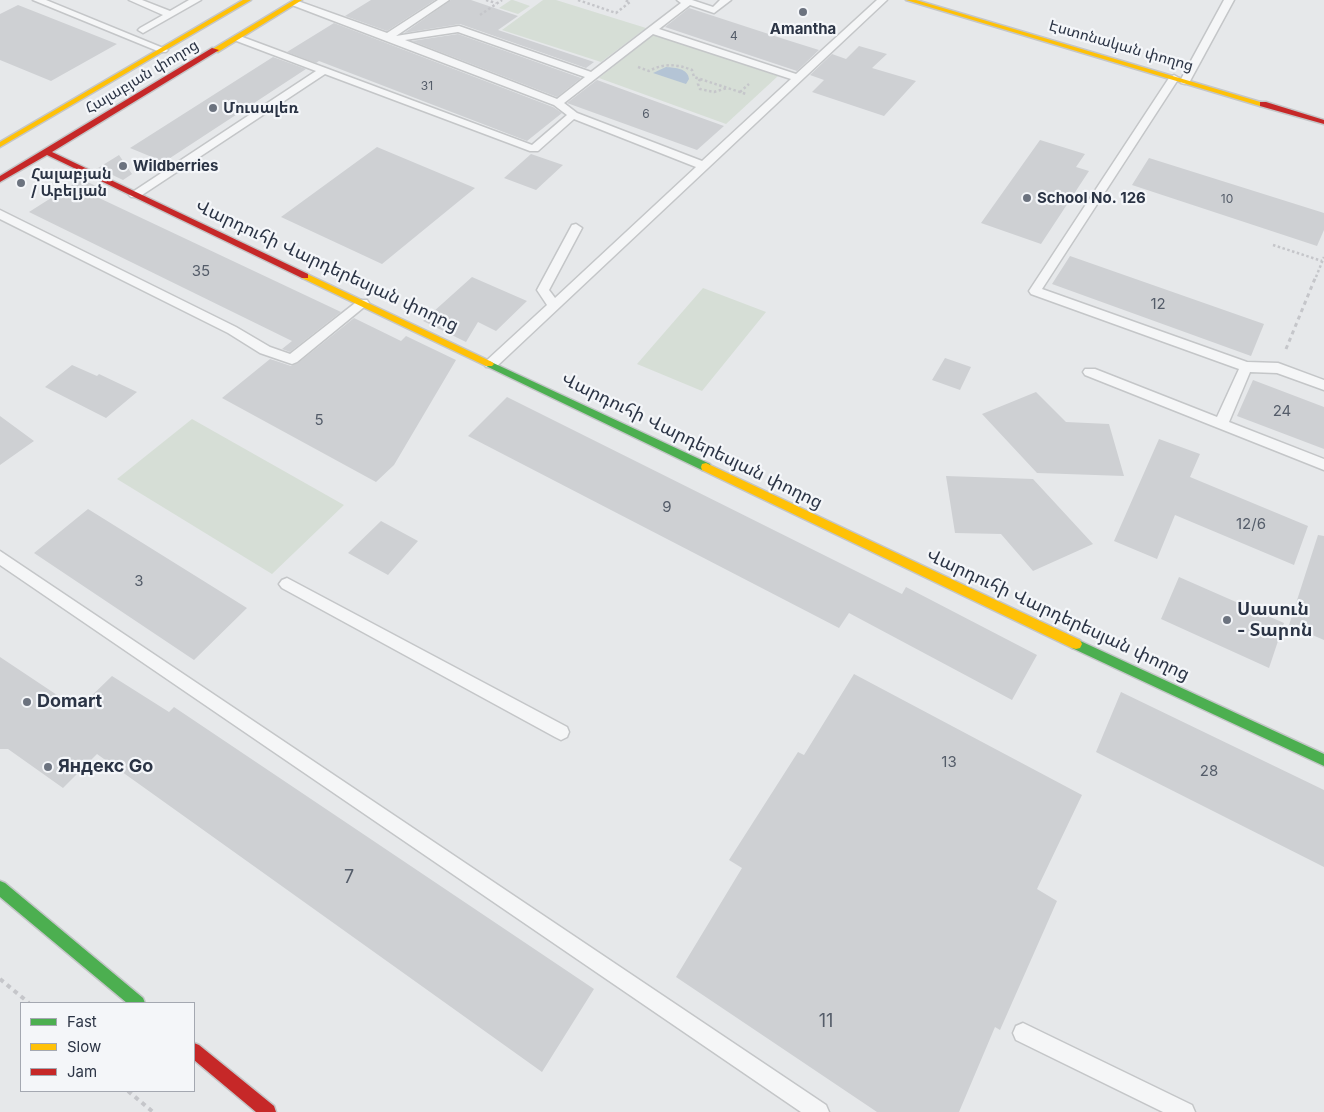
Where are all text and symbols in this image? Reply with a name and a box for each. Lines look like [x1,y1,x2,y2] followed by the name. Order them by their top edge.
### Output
[797,6,809,18] marker: Amantha
[1047,17,1195,75] street label: Էստոնական փողոց
[770,20,836,38] place label: Amantha
[730,29,738,43] house number: 4
[82,36,202,118] street label: Հալաբյան փողոց
[421,79,433,93] house number: 31
[223,99,299,117] place label: Մուսալեռ
[207,102,219,114] marker: Մուսալեռ
[642,107,650,121] house number: 6
[133,157,218,175] place label: Wildberries
[117,160,129,172] marker: Wildberries
[31,165,112,200] place label: Հալաբյան / Աբելյան
[15,177,27,189] marker: Հալաբյան / Աբելյան
[1037,189,1146,207] place label: School No. 126
[1021,192,1033,204] marker: School No. 126
[1221,192,1233,206] house number: 10
[192,195,462,337] street label: Վարդուհի Վարդերեսյան փողոց
[192,262,210,280] house number: 35
[1150,295,1166,313] house number: 12
[558,368,826,514] street label: Վարդուհի Վարդերեսյան փողոց
[1273,402,1291,420] house number: 24
[314,411,324,429] house number: 5
[662,498,672,516] house number: 9
[1236,515,1266,533] house number: 12/6
[923,544,1193,686] street label: Վարդուհի Վարդերեսյան փողոց
[134,572,144,590] house number: 3
[1237,599,1312,642] place label: Սասուն - Տարոն
[1221,614,1233,626] marker: Սասուն - Տարոն
[37,691,102,713] place label: Domart
[21,696,33,708] marker: Domart
[941,753,957,771] house number: 13
[58,756,153,778] place label: Яндекс Go
[42,761,54,773] marker: Яндекс Go
[1200,762,1218,780] house number: 28
[344,867,354,889] house number: 7
[20,1002,195,1092] legend
[819,1011,833,1033] house number: 11
[67,1012,97,1031] text: Fast
[67,1037,101,1056] text: Slow
[67,1062,97,1081] text: Jam

